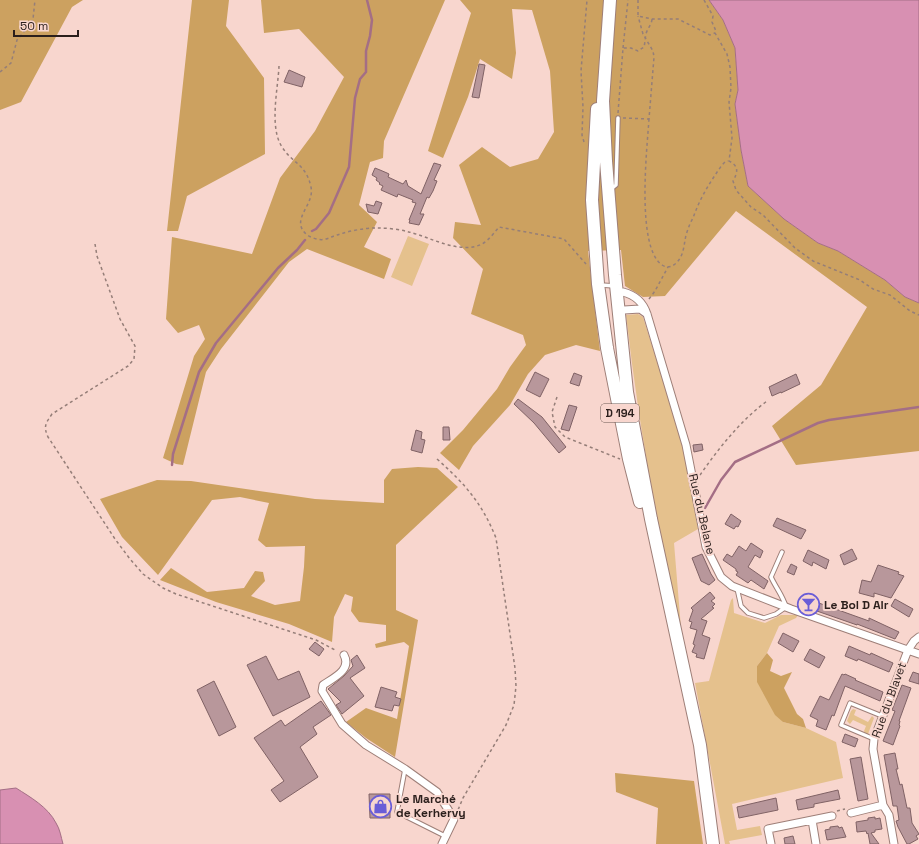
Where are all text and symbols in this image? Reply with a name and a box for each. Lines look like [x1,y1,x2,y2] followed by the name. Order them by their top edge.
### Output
[14,12,78,38] scale bar
[20,18,48,34] text: 50 m
[601,404,639,422] road number: D 194
[685,472,719,556] street label: Rue du Belane
[795,592,821,618] bar icon: Le Bol D Air
[824,597,889,613] place label: Le Bol D Air
[868,660,910,740] street label: Rue du Blavet
[396,791,466,821] place label: Le Marché de Kerhervy
[367,793,393,819] shop icon: Le Marché de Kerhervy

